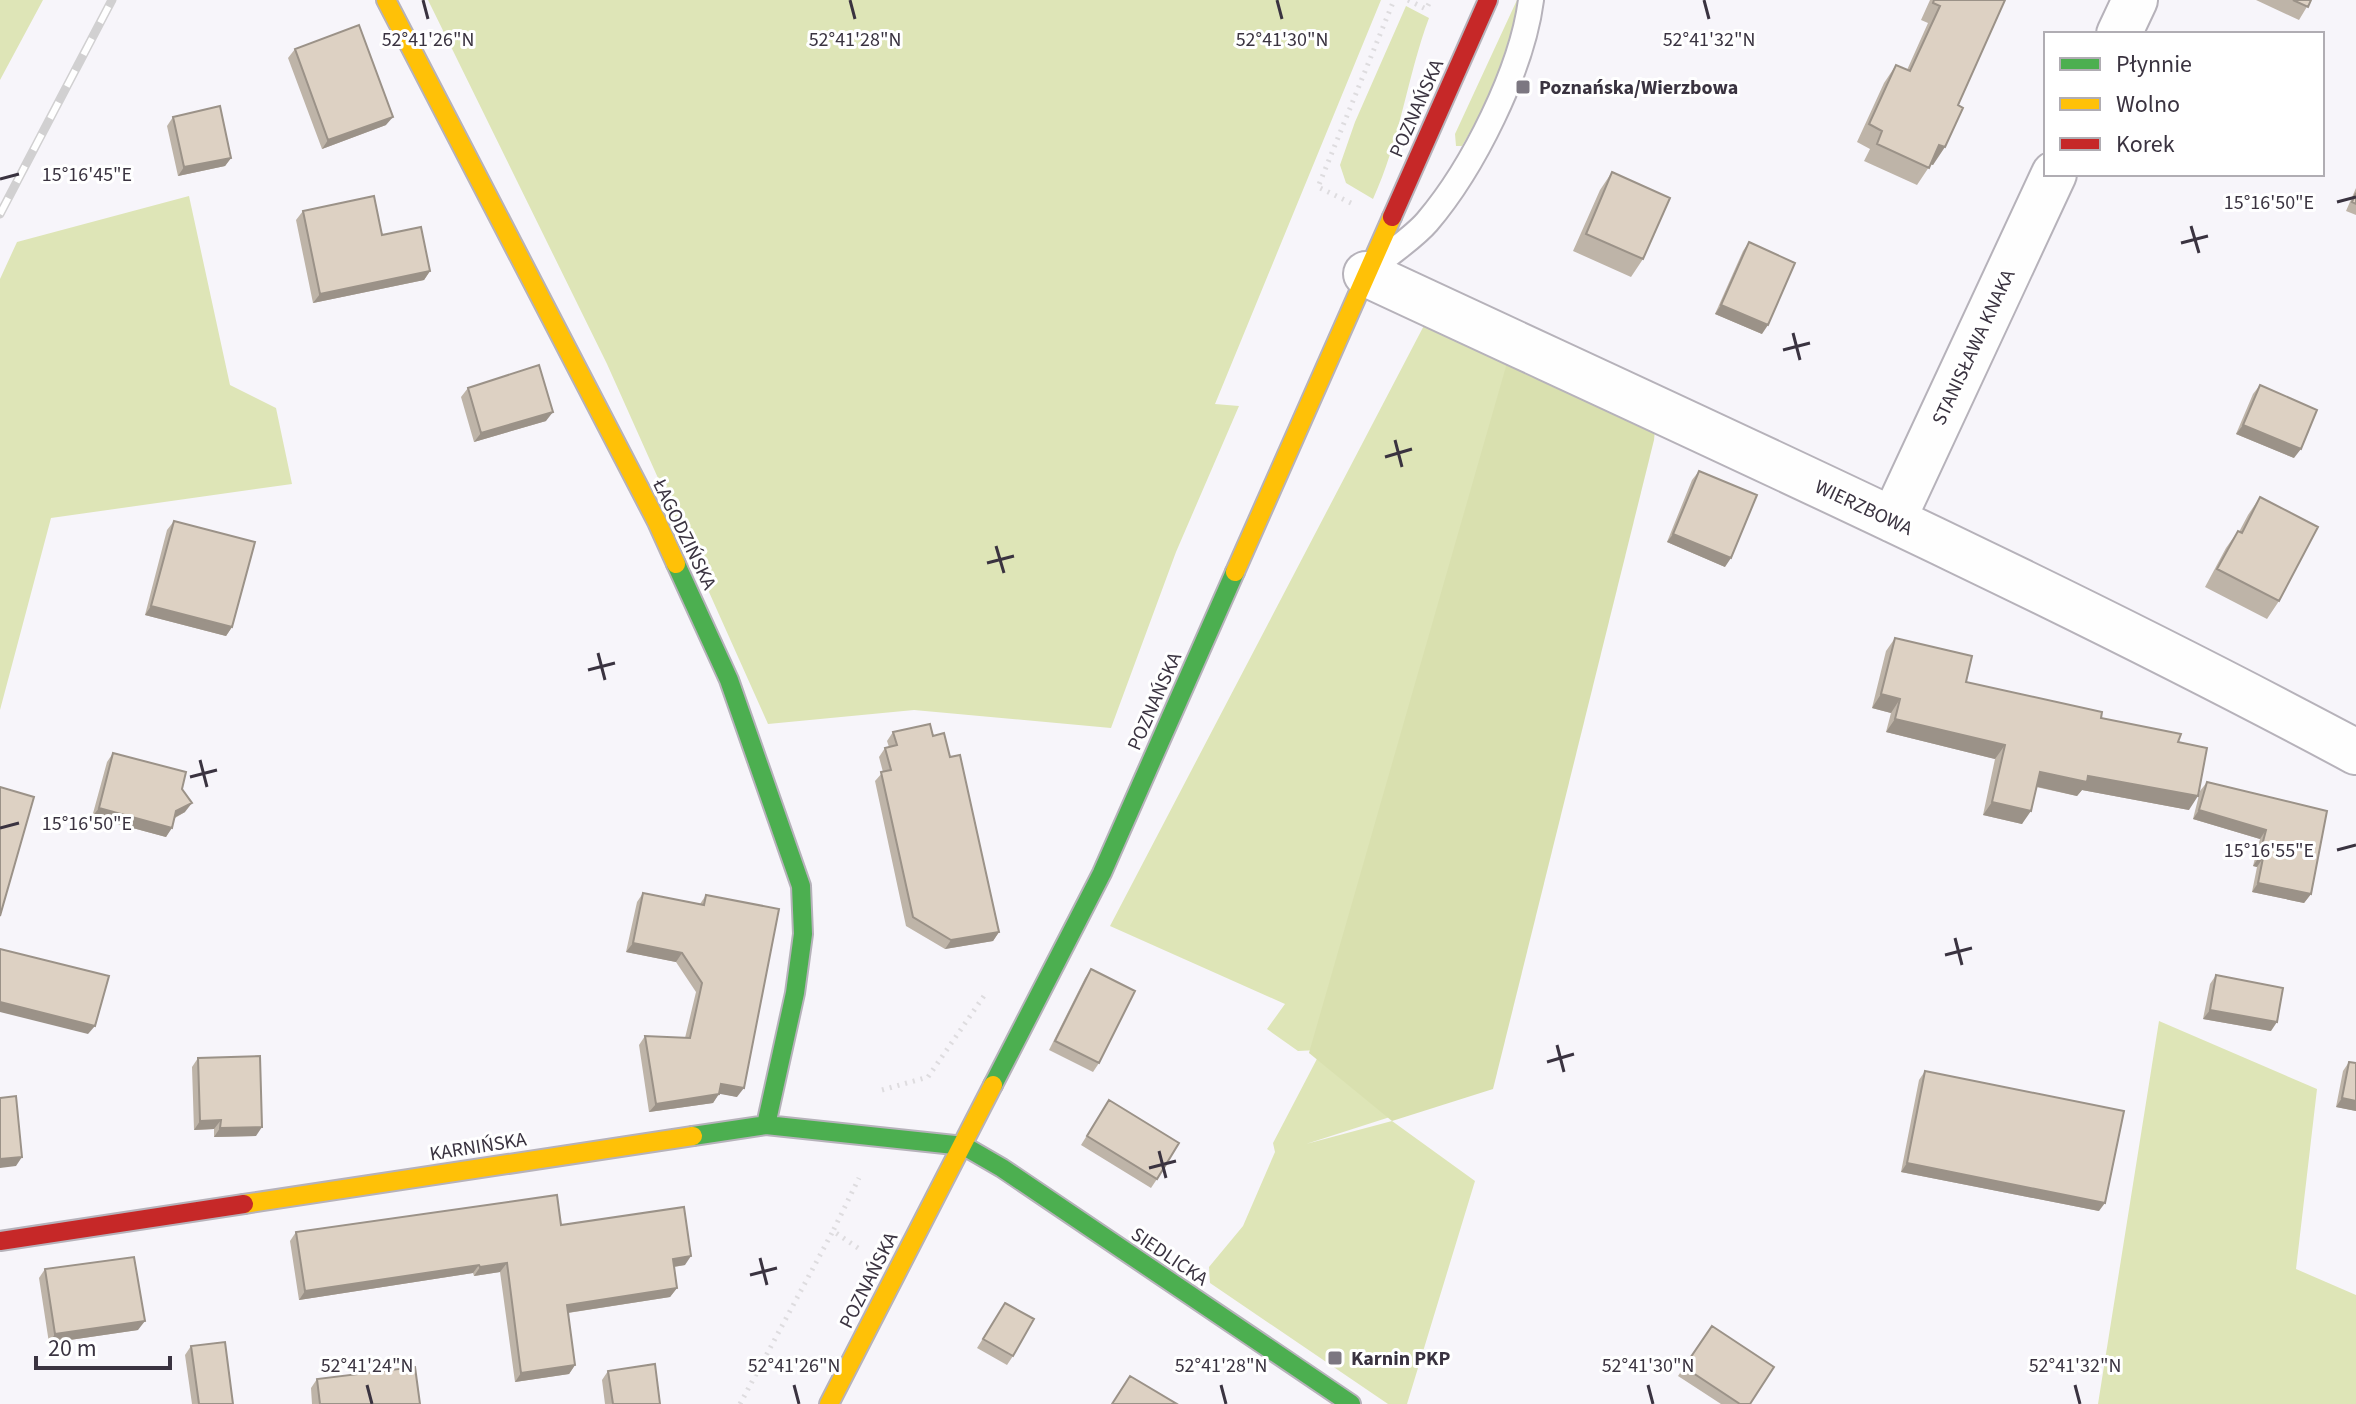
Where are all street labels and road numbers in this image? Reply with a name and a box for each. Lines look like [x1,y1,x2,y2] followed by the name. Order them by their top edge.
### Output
[1383,55,1451,162] street label: POZNAŃSKA
[1925,265,2022,430] street label: STANISŁAWA KNAKA
[645,473,723,595] street label: ŁAGODZIŃSKA
[1810,473,1917,543] street label: WIERZBOWA
[1121,648,1189,755] street label: POZNAŃSKA
[428,1125,529,1168] street label: KARNIŃSKA
[1125,1221,1214,1293] street label: SIEDLICKA
[833,1227,905,1333] street label: POZNAŃSKA

